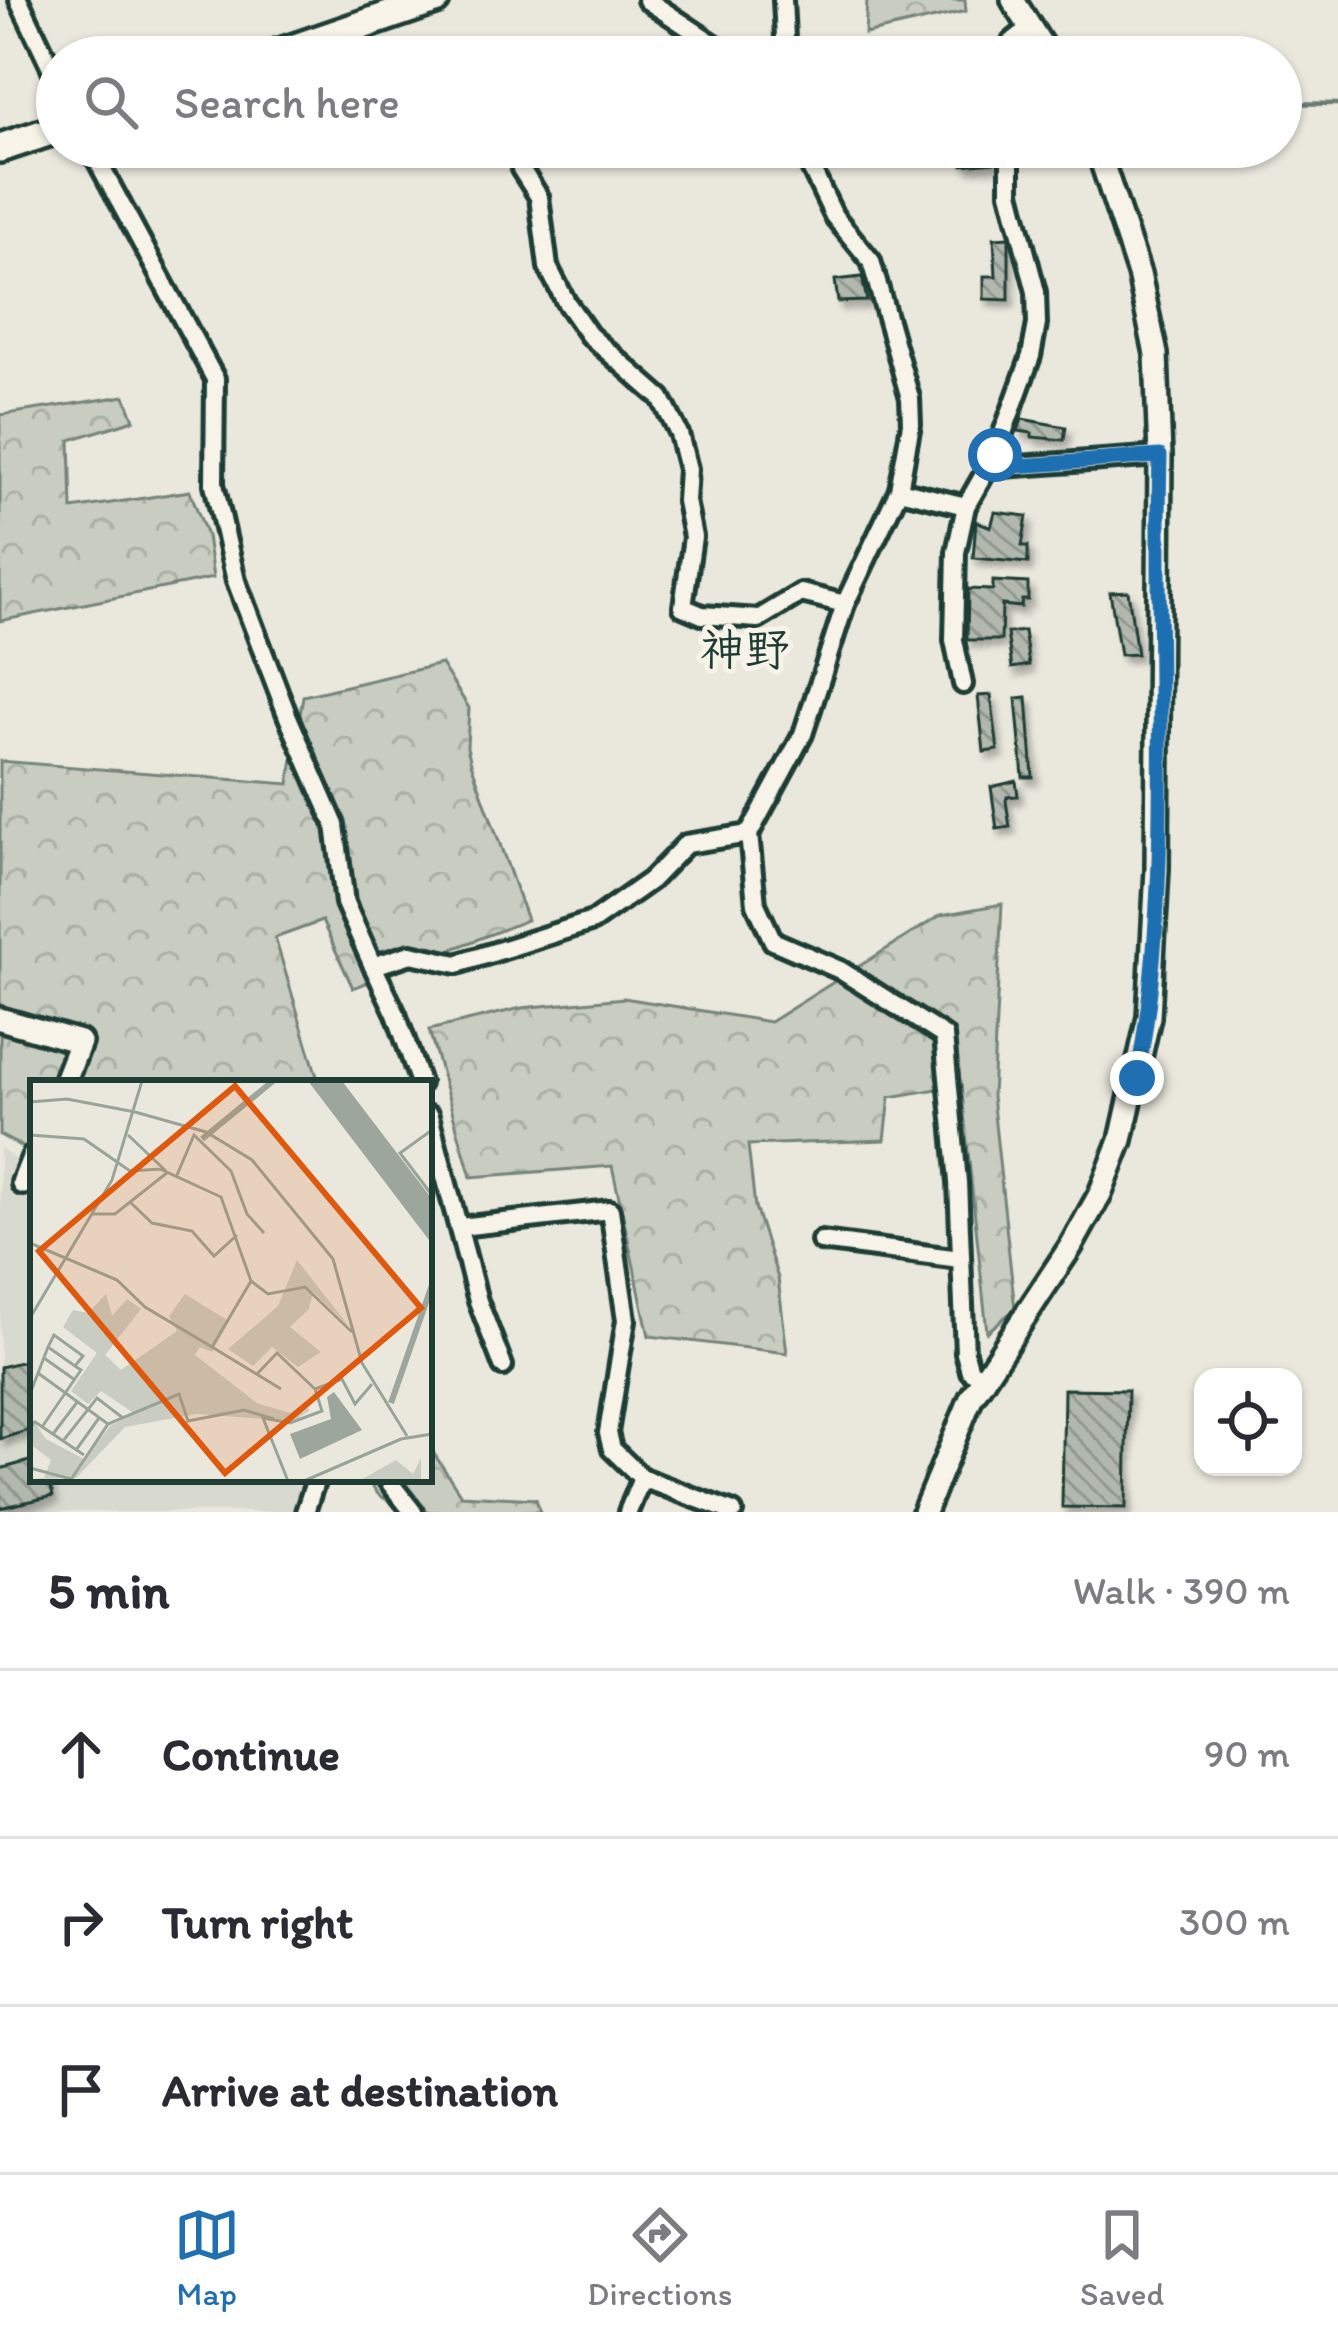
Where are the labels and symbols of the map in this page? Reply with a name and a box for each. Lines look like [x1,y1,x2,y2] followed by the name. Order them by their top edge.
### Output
[968,428,1022,482] route start
[700,622,790,676] district label: 神野
[1110,1051,1164,1105] route end
[30,1080,432,1482] inset map

